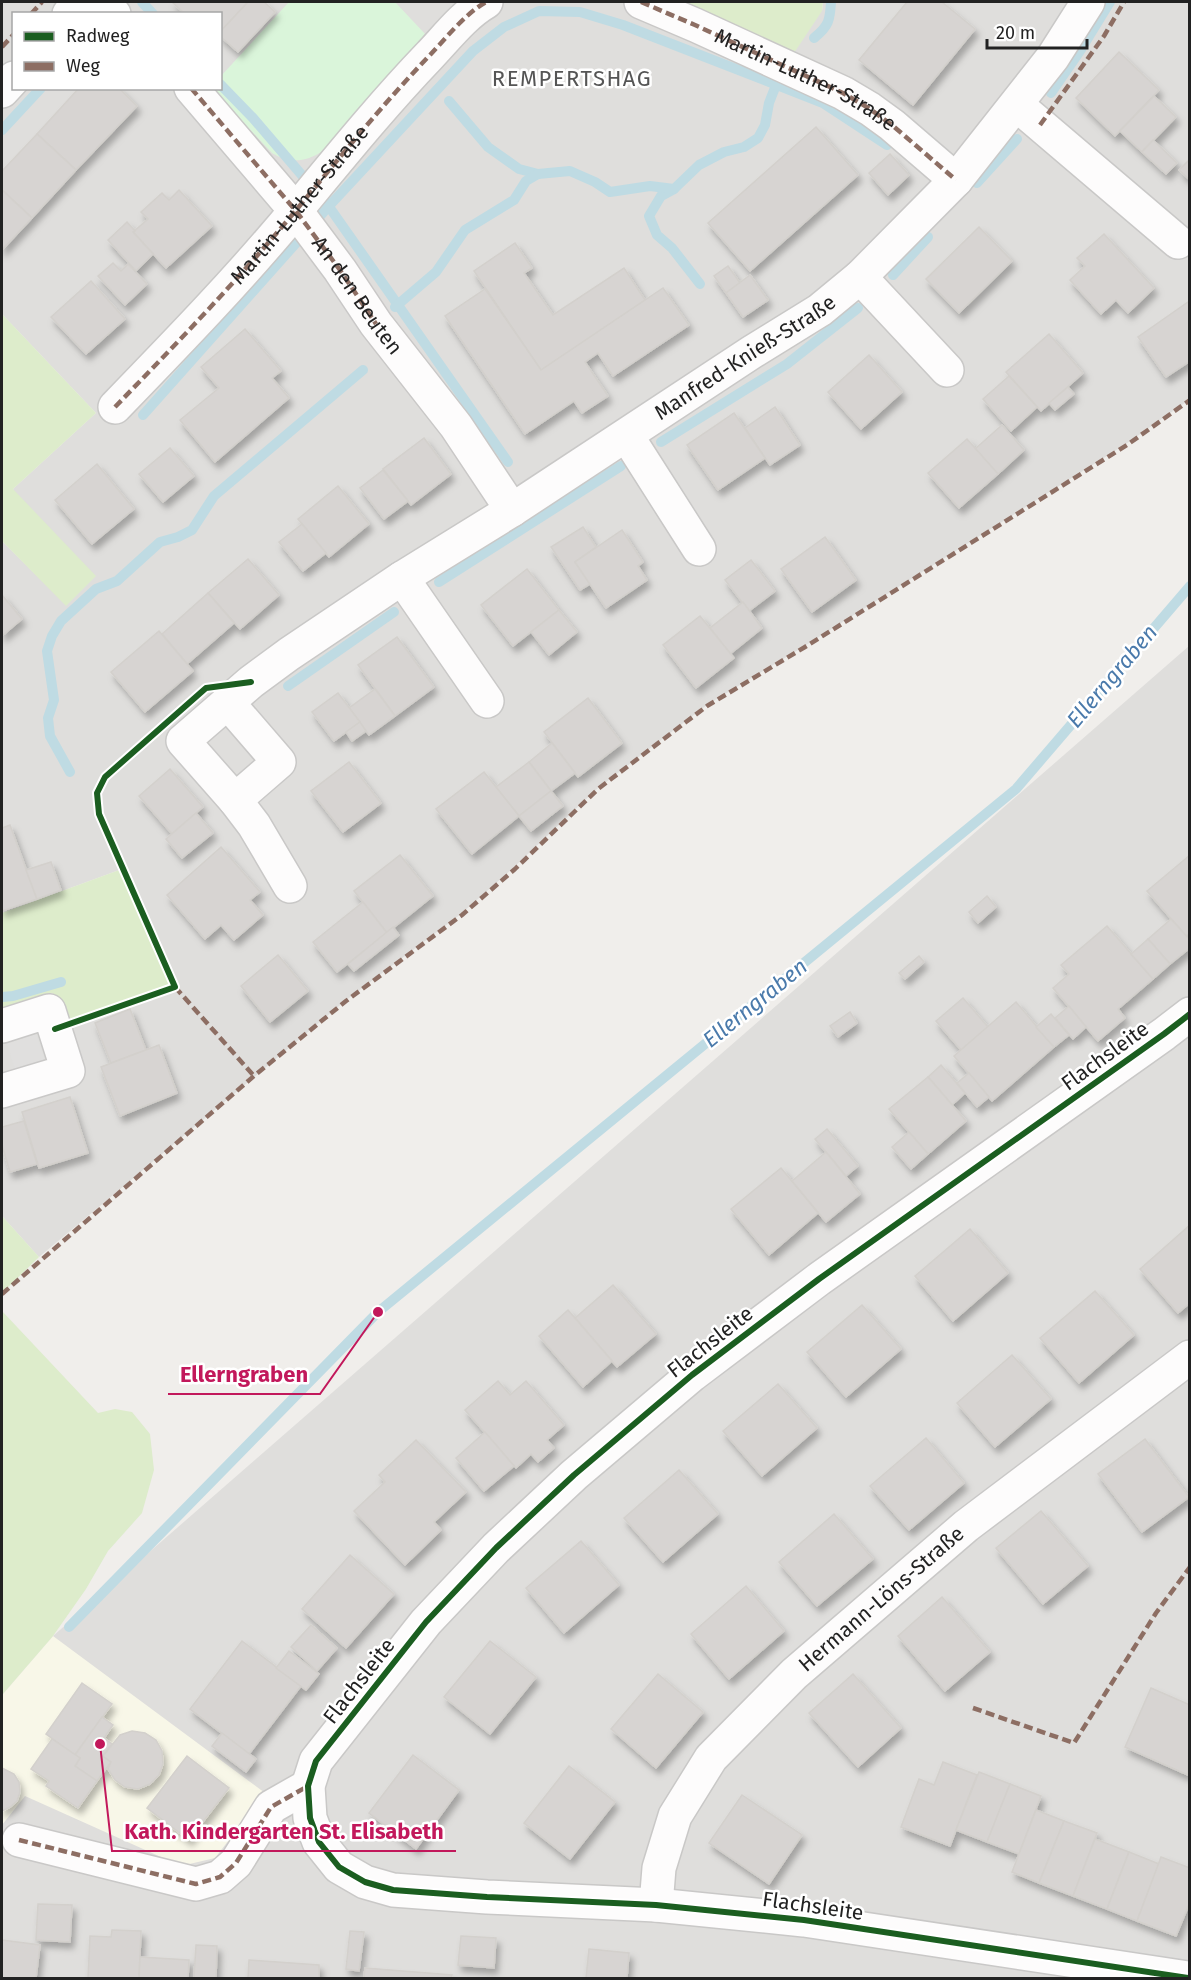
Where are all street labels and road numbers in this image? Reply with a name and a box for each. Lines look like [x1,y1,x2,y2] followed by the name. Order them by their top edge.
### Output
[710,23,901,137] street label: Martin-Luther-Straße
[225,120,374,290] street label: Martin-Luther-Straße
[306,231,408,360] street label: An den Beuten
[649,289,841,426] street label: Manfred-Knieß-Straße
[1056,1016,1154,1096] street label: Flachsleite
[662,1300,758,1384] street label: Flachsleite
[793,1521,969,1677] street label: Hermann-Löns-Straße
[317,1633,401,1729] street label: Flachsleite
[761,1886,865,1926] street label: Flachsleite

